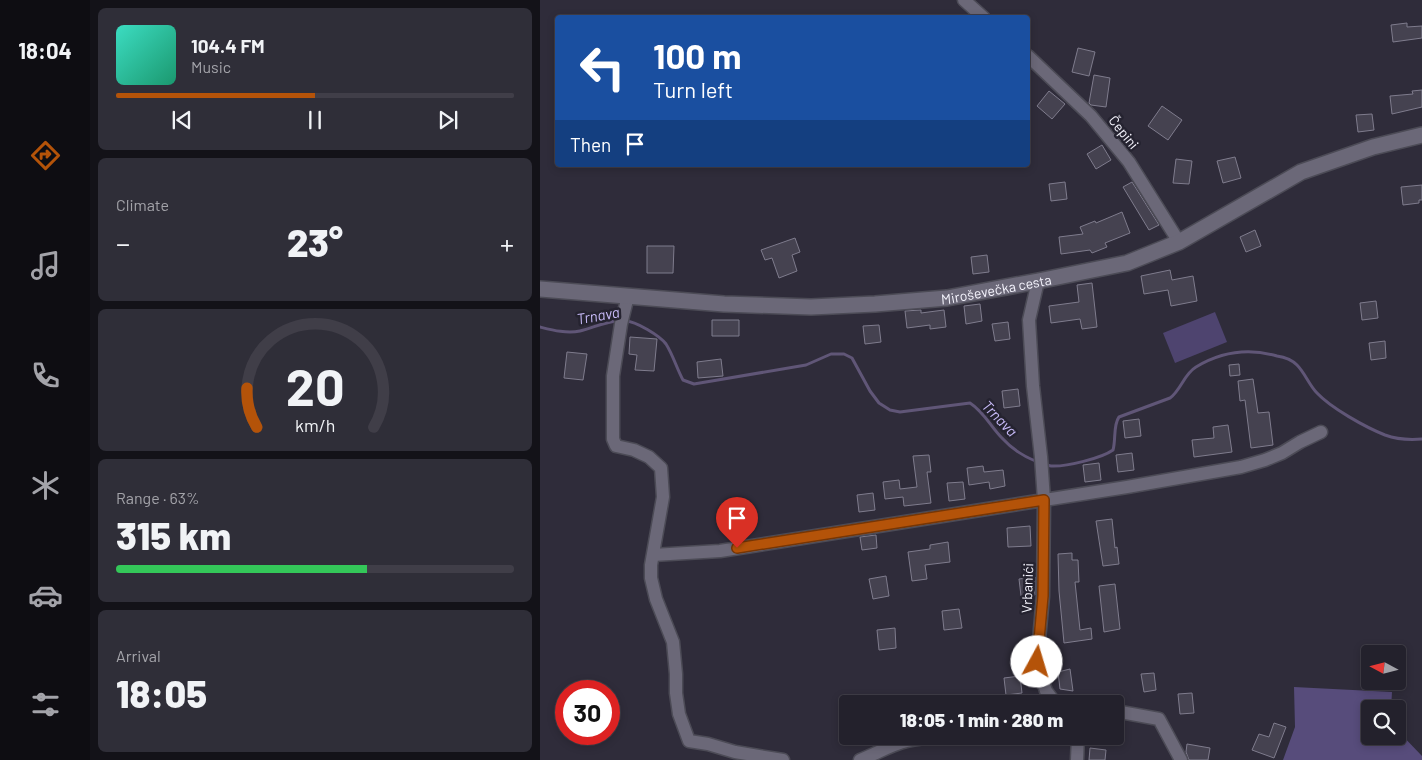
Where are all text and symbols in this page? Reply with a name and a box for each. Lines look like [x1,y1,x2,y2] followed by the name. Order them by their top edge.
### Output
[191,34,265,57] text: 104.4 FM
[653,34,742,76] text: 100 m
[570,35,635,100] icon: left
[18,37,72,63] text: 18:04
[191,57,231,76] text: Music
[653,76,733,102] text: Turn left
[168,106,196,134] icon: previous
[301,106,329,134] icon: pause
[434,106,462,134] icon: next
[1105,112,1143,152] street label: Čepini
[621,130,649,158] icon: arrive
[570,133,611,156] text: Then
[28,138,63,173] icon: directions
[116,195,169,214] text: Climate
[287,219,343,265] text: 23°
[116,226,130,260] text: −
[500,226,514,260] text: +
[28,248,63,283] icon: music
[940,270,1053,307] street label: Miroševečka cesta
[575,302,621,328] water label: Trnava
[286,354,344,416] text: 20
[28,358,63,393] icon: phone
[979,396,1021,440] water label: Trnava
[295,414,335,436] text: km/h
[28,468,63,503] icon: climate
[116,488,200,507] text: Range · 63%
[716,497,758,548] pin
[723,504,751,532] icon: arrive
[116,512,231,558] text: 315 km
[1018,563,1036,613] street label: Vrbanići
[28,578,63,613] icon: car
[1010,635,1062,687] position arrow
[1361,645,1406,690] north arrow
[1361,645,1406,745] map controls
[116,646,161,665] text: Arrival
[116,670,207,716] text: 18:05
[555,680,620,745] speed limit sign: 30
[28,687,63,722] icon: filters
[1361,700,1406,745] button: search
[900,708,1063,731] text: 18:05 · 1 min · 280 m

